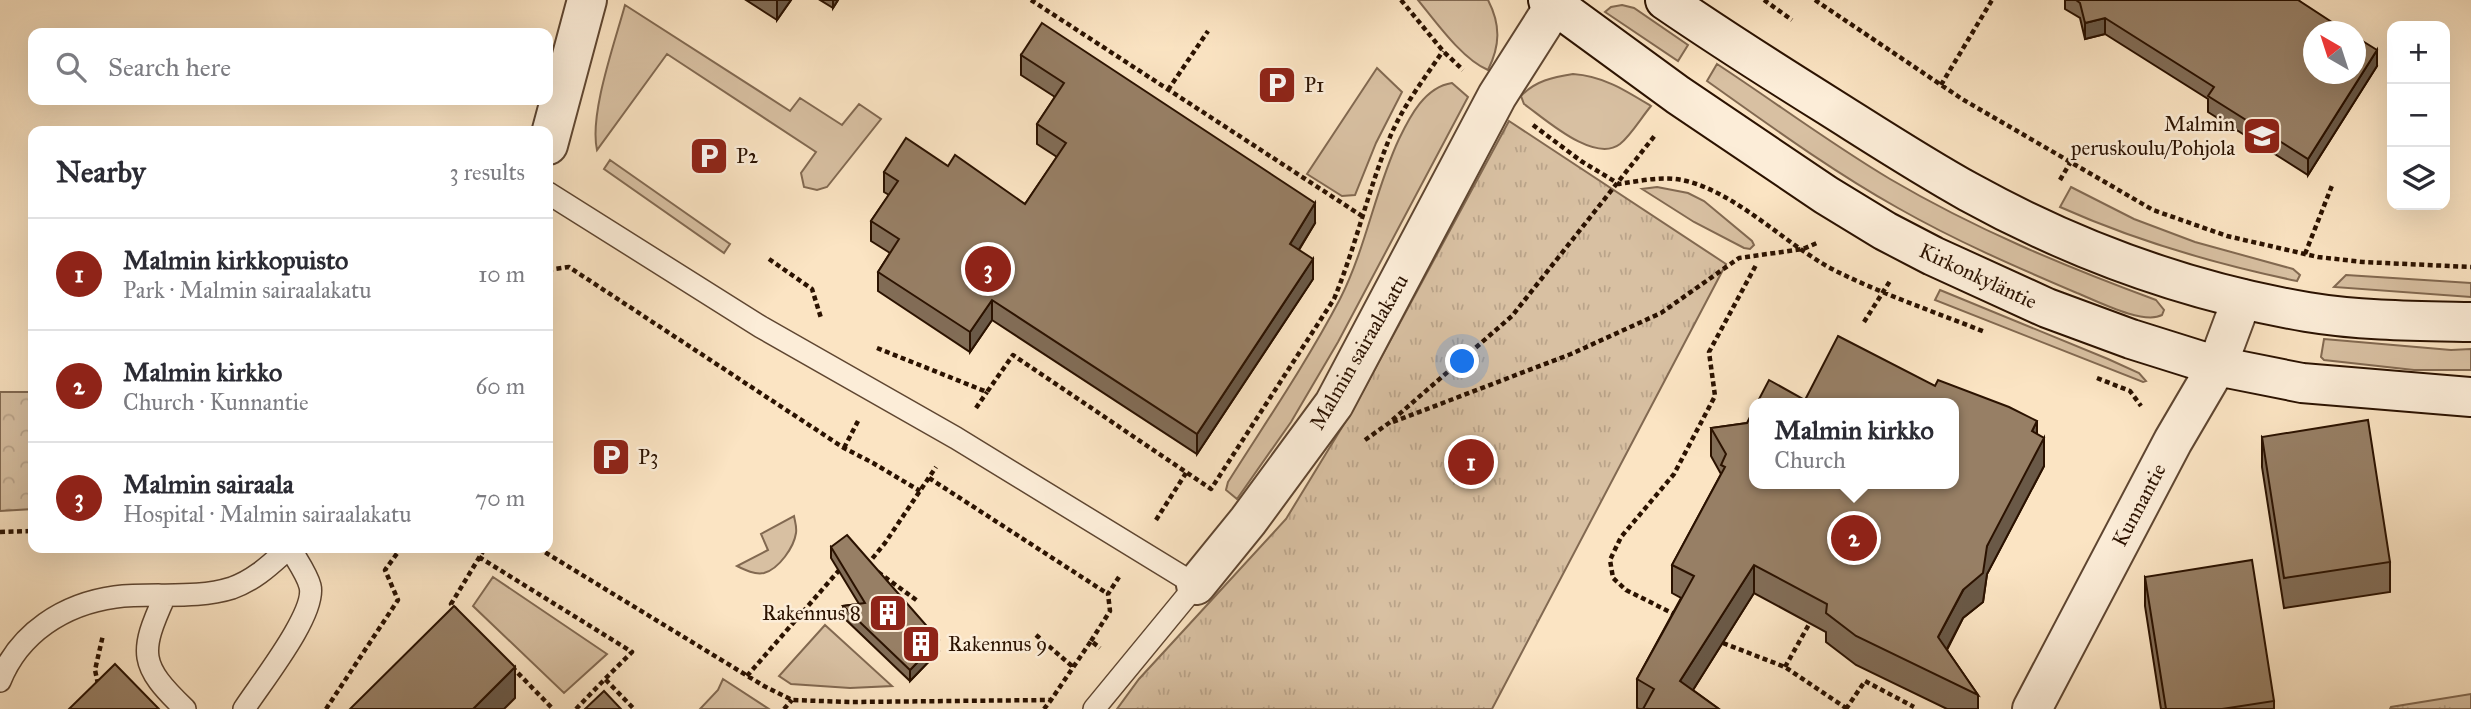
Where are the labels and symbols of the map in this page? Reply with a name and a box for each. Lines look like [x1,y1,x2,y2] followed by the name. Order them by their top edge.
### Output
[2303,21,2366,84] north arrow
[1256,64,1298,106] parking icon: P1
[1304,72,1324,98] place label: P1
[2070,111,2235,161] place label: Malmin peruskoulu/Pohjola
[2241,115,2283,157] school or university icon: Malmin peruskoulu/Pohjola
[688,135,730,177] parking icon: P2
[736,143,759,169] place label: P2
[1915,237,2041,315] street label: Kirkonkyläntie
[965,243,1011,295] pin: 3
[1304,270,1414,434] street label: Malmin sairaalakatu
[1445,344,1479,378] your location
[590,436,632,478] parking icon: P3
[1448,436,1494,488] pin: 1
[638,444,658,470] place label: P3
[2106,459,2172,551] street label: Kunnantie
[1831,512,1877,564] pin: 2
[867,592,909,634] building icon: Rakennus 8
[762,600,861,626] place label: Rakennus 8
[900,623,942,665] building icon: Rakennus 9
[948,631,1047,657] place label: Rakennus 9

